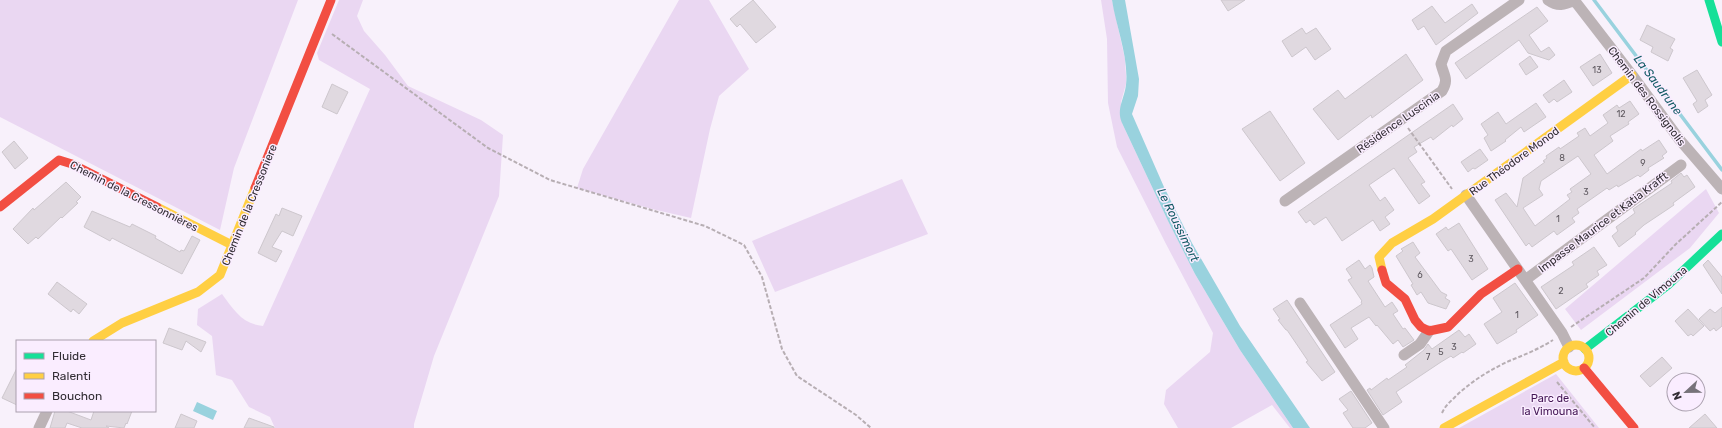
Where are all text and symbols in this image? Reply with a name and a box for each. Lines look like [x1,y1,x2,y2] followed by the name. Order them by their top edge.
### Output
[1605,44,1688,149] street label: Chemin des Rossignolis
[1631,52,1685,118] water label: La Saudrune
[1592,65,1602,75] house number: 13
[1354,89,1442,156] street label: Résidence Luscinia
[1616,109,1626,119] house number: 12
[1467,124,1562,198] street label: Rue Théodore Monod
[219,143,280,268] street label: Chemin de la Cressoniere
[1559,153,1565,163] house number: 8
[68,158,200,235] street label: Chemin de la Cressonnières
[1640,158,1646,168] house number: 9
[1536,169,1671,275] street label: Impasse Maurice et Katia Krafft
[1154,186,1202,264] water label: Le Roussimort
[1583,187,1589,197] house number: 3
[1556,214,1560,224] house number: 1
[1468,254,1474,264] house number: 3
[1603,264,1690,339] street label: Chemin de Vimouna
[1417,270,1423,280] house number: 6
[1558,286,1564,296] house number: 2
[1515,310,1519,320] house number: 1
[16,340,156,412] legend
[1451,342,1457,352] house number: 3
[1438,347,1444,357] house number: 5
[52,349,86,363] text: Fluide
[1426,352,1431,362] house number: 7
[52,369,91,383] text: Ralenti
[1666,372,1706,412] north arrow
[52,389,102,403] text: Bouchon
[1670,389,1685,402] text: N
[1522,392,1578,418] park label: Parc de la Vimouna

